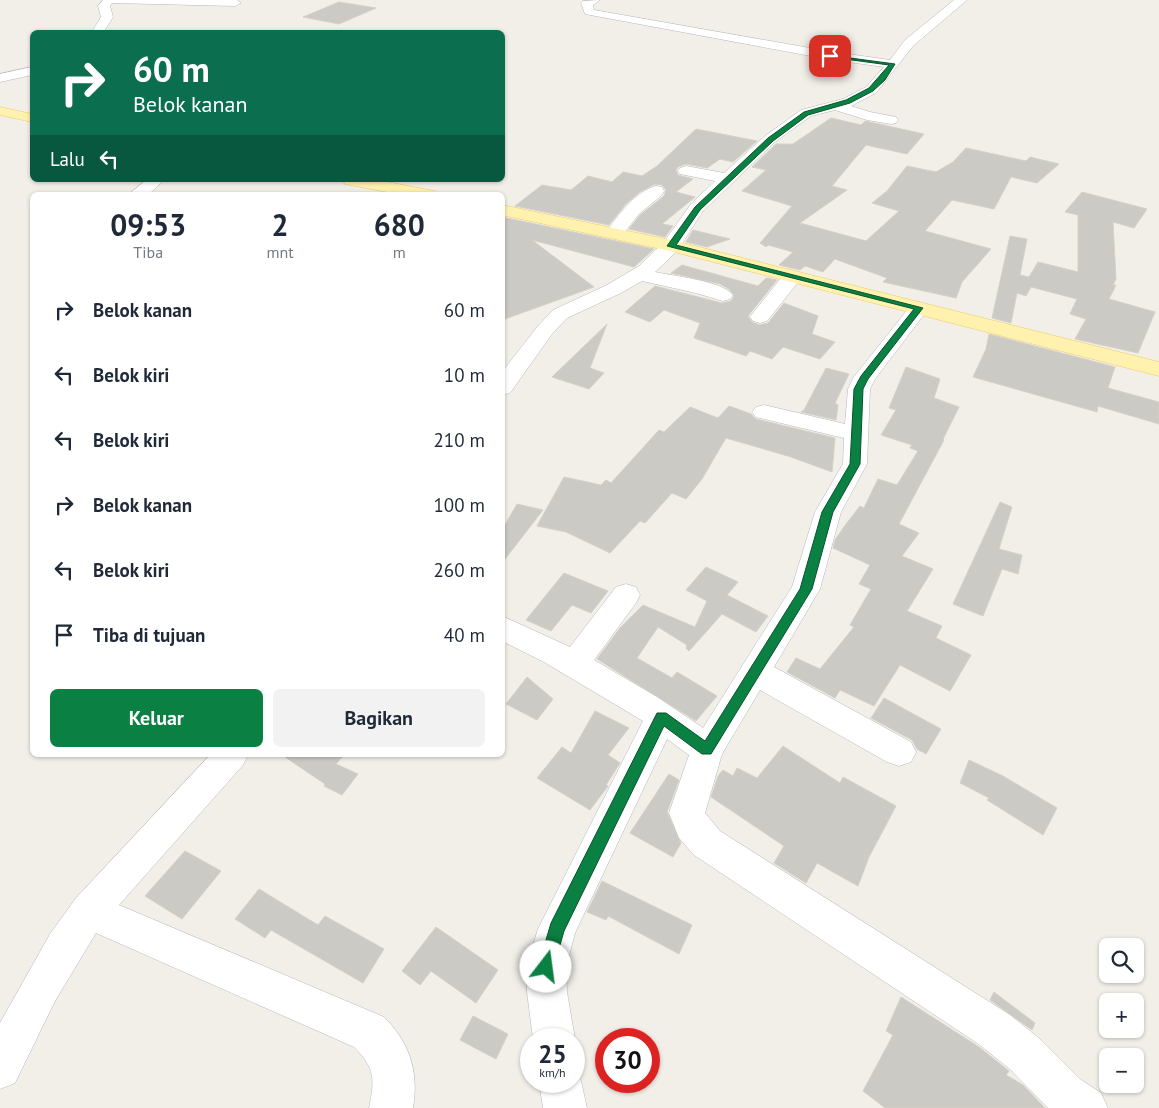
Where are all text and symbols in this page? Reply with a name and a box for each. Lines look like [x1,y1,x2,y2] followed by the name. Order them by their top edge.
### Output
[809,35,851,77] pin
[816,42,844,70] icon: arrive
[133,46,210,92] text: 60 m
[50,50,115,115] icon: right
[133,90,247,118] text: Belok kanan
[95,145,123,173] icon: left
[50,147,85,171] text: Lalu
[110,205,186,244] text: 09:53
[272,205,289,244] text: 2
[374,205,425,244] text: 680
[133,242,163,262] text: Tiba
[266,242,294,262] text: mnt
[393,242,406,262] text: m
[50,296,78,324] icon: right
[93,298,192,322] text: Belok kanan
[444,298,485,322] text: 60 m
[50,361,78,389] icon: left
[93,363,169,387] text: Belok kiri
[444,363,485,387] text: 10 m
[50,426,78,454] icon: left
[93,428,169,452] text: Belok kiri
[433,428,485,452] text: 210 m
[50,491,78,519] icon: right
[93,493,192,517] text: Belok kanan
[433,493,485,517] text: 100 m
[50,556,78,584] icon: left
[93,558,169,582] text: Belok kiri
[433,558,485,582] text: 260 m
[50,621,78,649] icon: arrive
[93,623,205,647] text: Tiba di tujuan
[444,623,485,647] text: 40 m
[50,689,263,747] button: Keluar
[273,689,485,747] button: Bagikan
[1099,938,1144,1093] map controls
[1099,938,1144,983] button: search
[519,940,571,992] position arrow
[1099,993,1144,1038] button: +
[595,1028,660,1093] speed limit sign: 30
[538,1038,567,1070] text: 25
[1099,1048,1144,1093] button: −
[539,1065,566,1080] text: km/h

